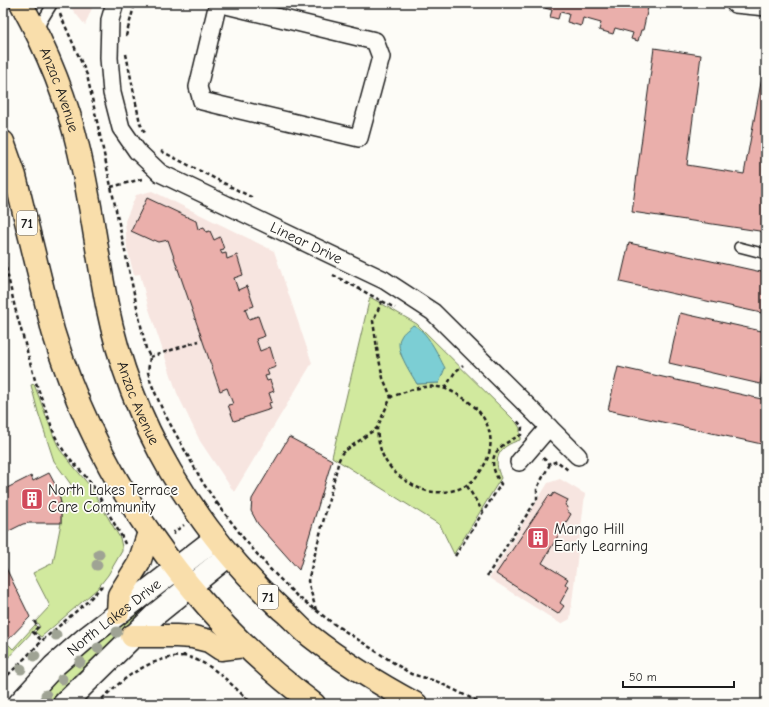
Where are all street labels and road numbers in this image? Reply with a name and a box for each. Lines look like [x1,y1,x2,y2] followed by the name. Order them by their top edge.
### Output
[36,44,83,134] street label: Anzac Avenue
[17,211,37,235] road number: 71
[267,218,346,268] street label: Linear Drive
[113,359,164,448] street label: Anzac Avenue
[63,575,165,659] street label: North Lakes Drive
[258,585,278,609] road number: 71

